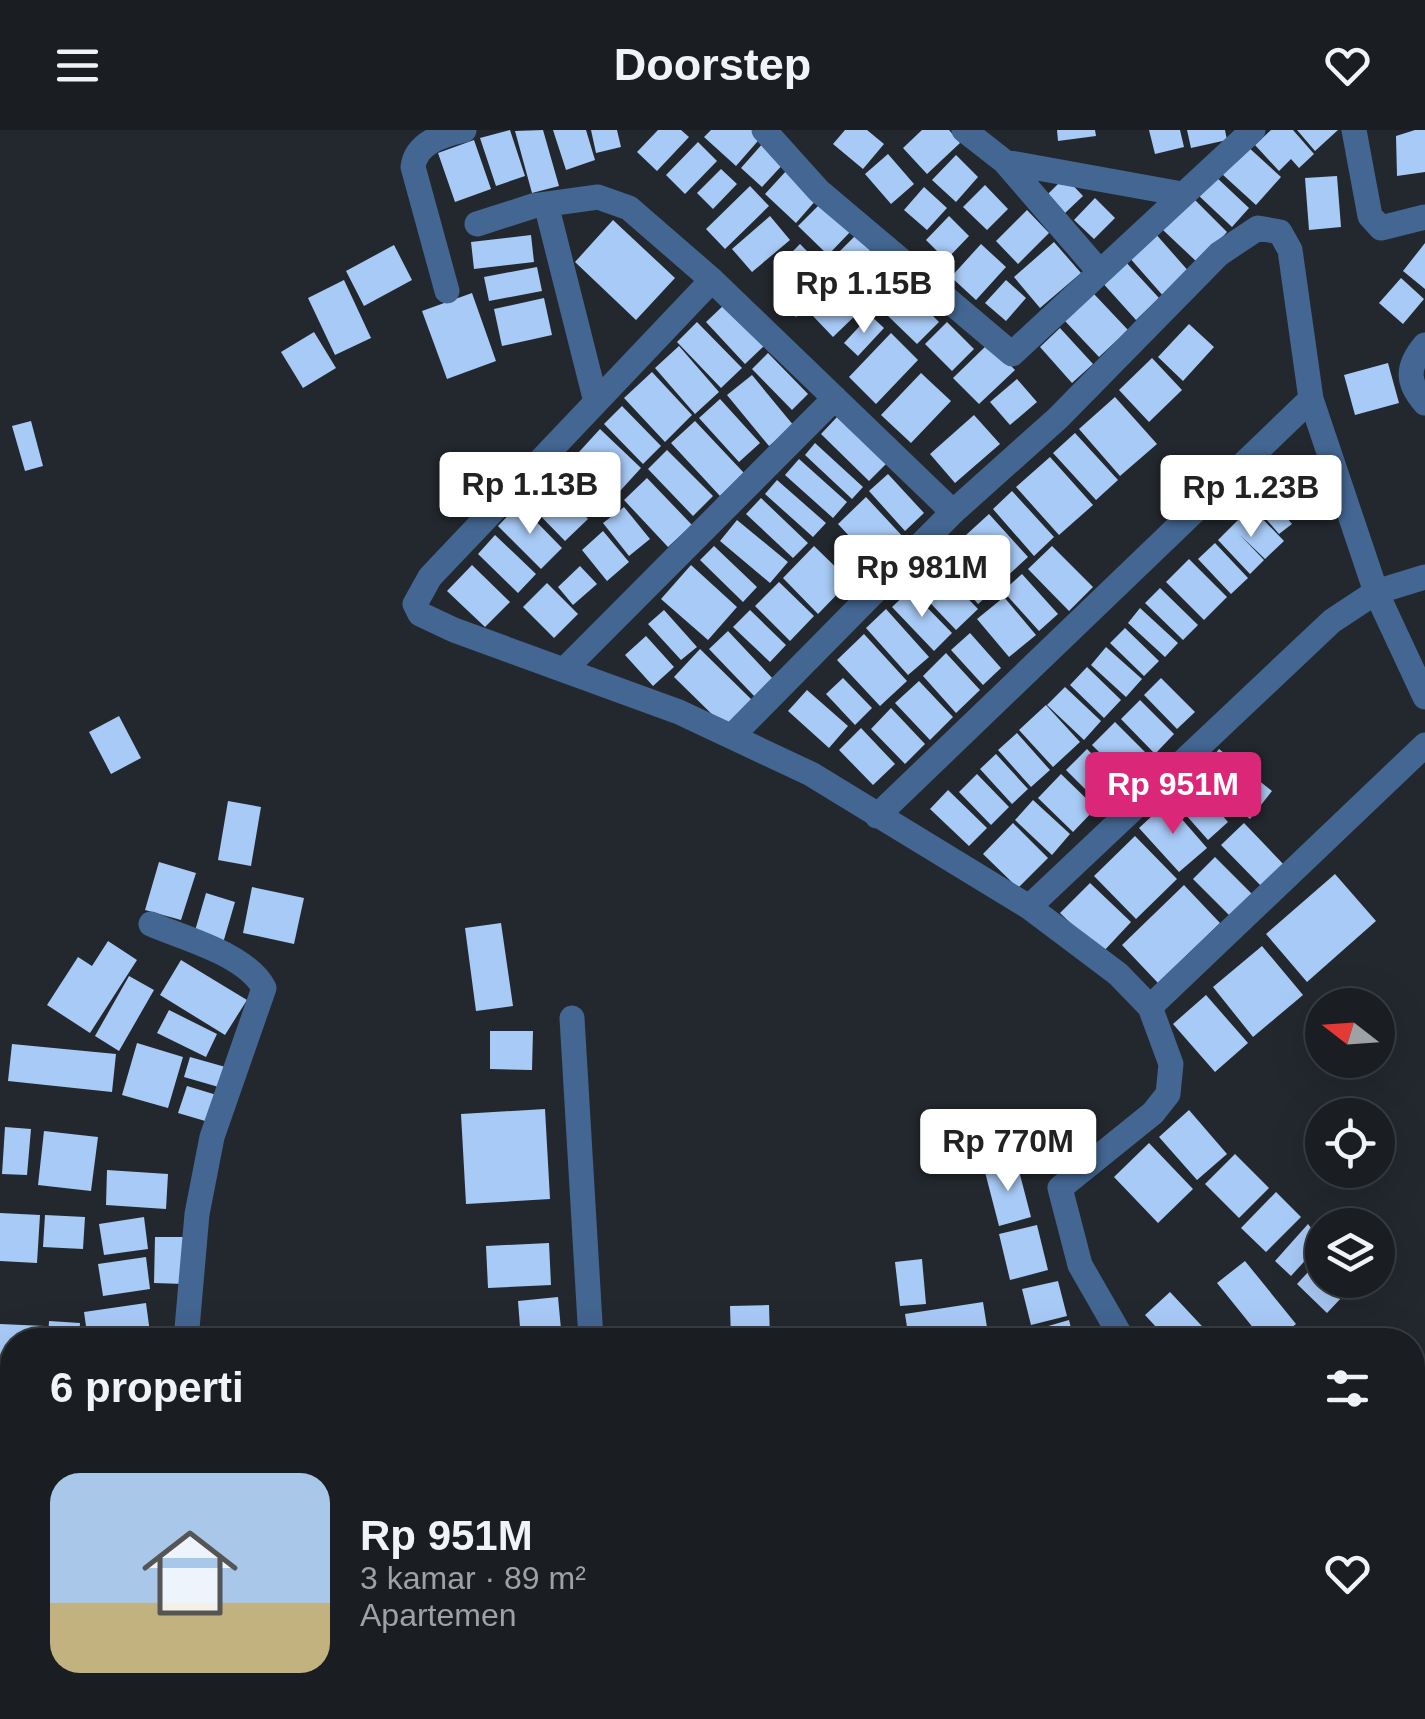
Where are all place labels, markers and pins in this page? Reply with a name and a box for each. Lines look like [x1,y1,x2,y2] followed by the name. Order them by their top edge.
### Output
[761,251,967,336] pin: Rp 1.15B
[427,452,633,537] pin: Rp 1.13B
[1148,455,1354,540] pin: Rp 1.23B
[830,535,1014,620] pin: Rp 981M
[1081,752,1265,837] pin: Rp 951M
[916,1109,1100,1194] pin: Rp 770M

